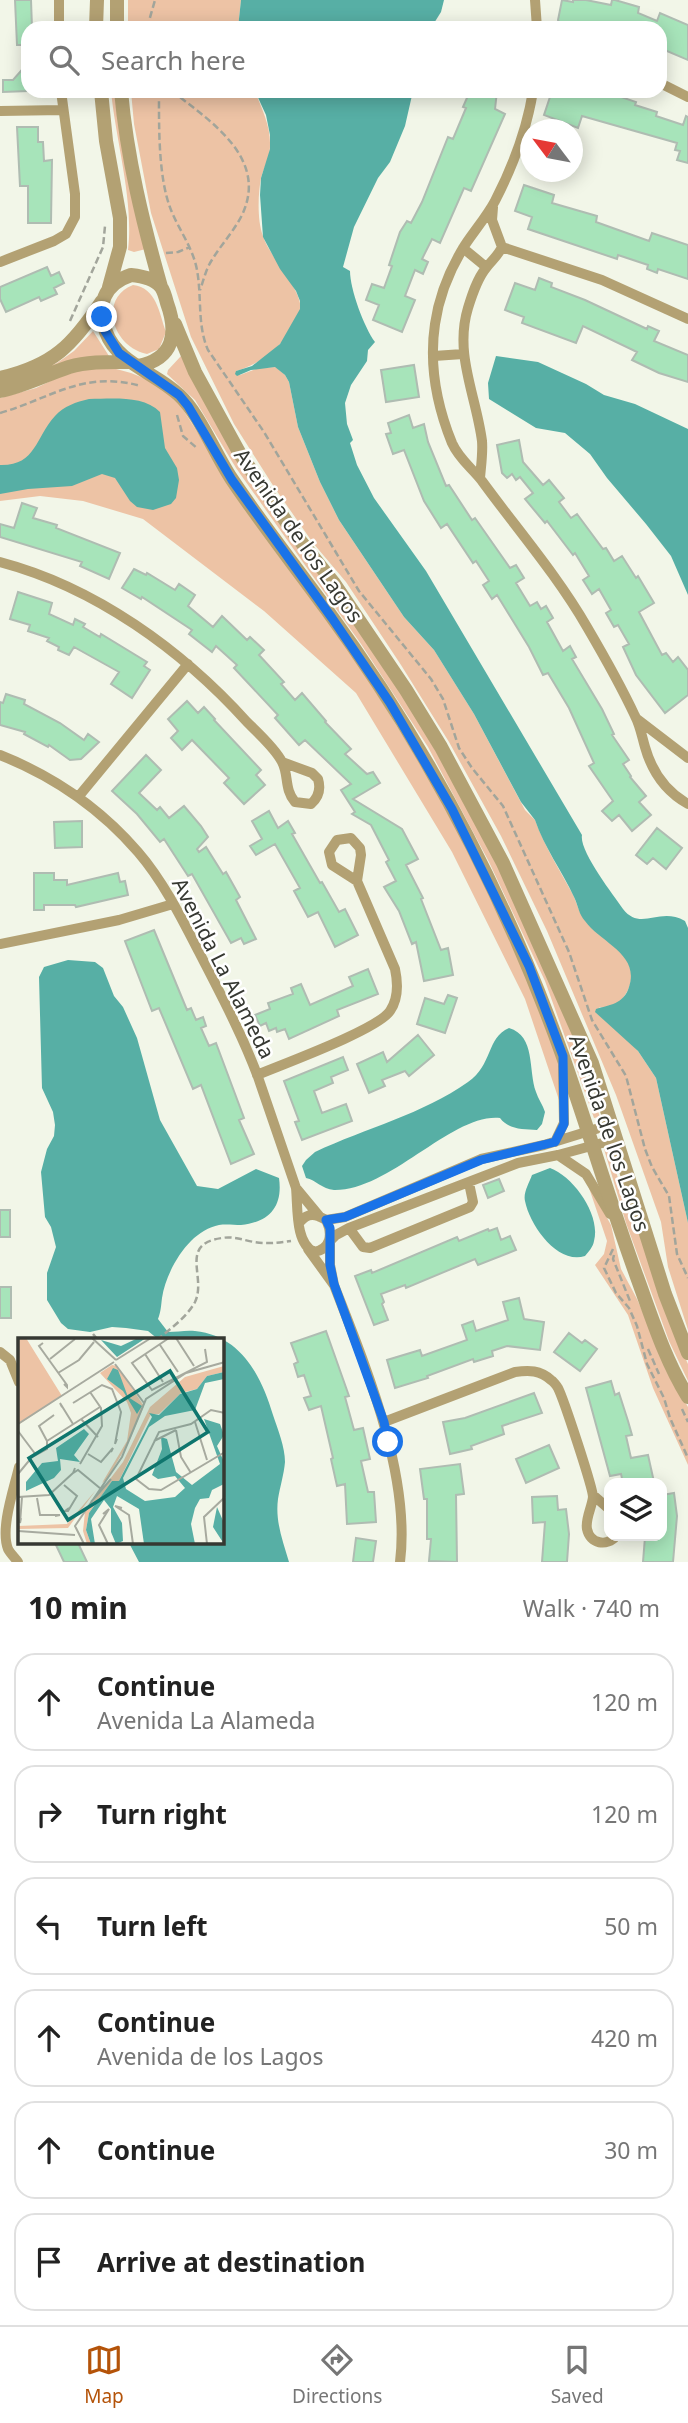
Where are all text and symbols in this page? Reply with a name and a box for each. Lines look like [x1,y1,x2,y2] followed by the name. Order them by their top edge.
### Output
[21,21,667,98] search box
[45,41,83,79] icon: search
[101,42,246,78] text: Search here
[520,119,583,182] north arrow
[86,301,117,332] route end
[228,442,370,628] street label: Avenida de los Lagos
[166,873,282,1063] street label: Avenida La Alameda
[563,1031,657,1235] street label: Avenida de los Lagos
[18,1338,224,1545] inset map
[372,1426,403,1457] route start
[604,1478,667,1541] map controls
[604,1478,667,1541] button: layers
[28,1587,128,1628] text: 10 min
[523,1592,660,1624] text: Walk · 740 m
[97,1668,215,1704] text: Continue
[30,1683,68,1721] icon: ahead
[591,1686,658,1718] text: 120 m
[97,1704,316,1736] text: Avenida La Alameda
[30,1795,68,1833] icon: right
[97,1796,227,1832] text: Turn right
[591,1798,658,1830] text: 120 m
[30,1907,68,1945] icon: left
[97,1908,208,1944] text: Turn left
[604,1910,658,1942] text: 50 m
[97,2004,215,2040] text: Continue
[30,2019,68,2057] icon: ahead
[591,2022,658,2054] text: 420 m
[97,2040,324,2072] text: Avenida de los Lagos
[30,2131,68,2169] icon: ahead
[97,2132,215,2168] text: Continue
[604,2134,658,2166] text: 30 m
[30,2243,68,2281] icon: arrive
[97,2244,366,2280] text: Arrive at destination
[84,2341,124,2409] tab: Map
[292,2341,382,2409] tab: Directions
[551,2341,604,2409] tab: Saved

